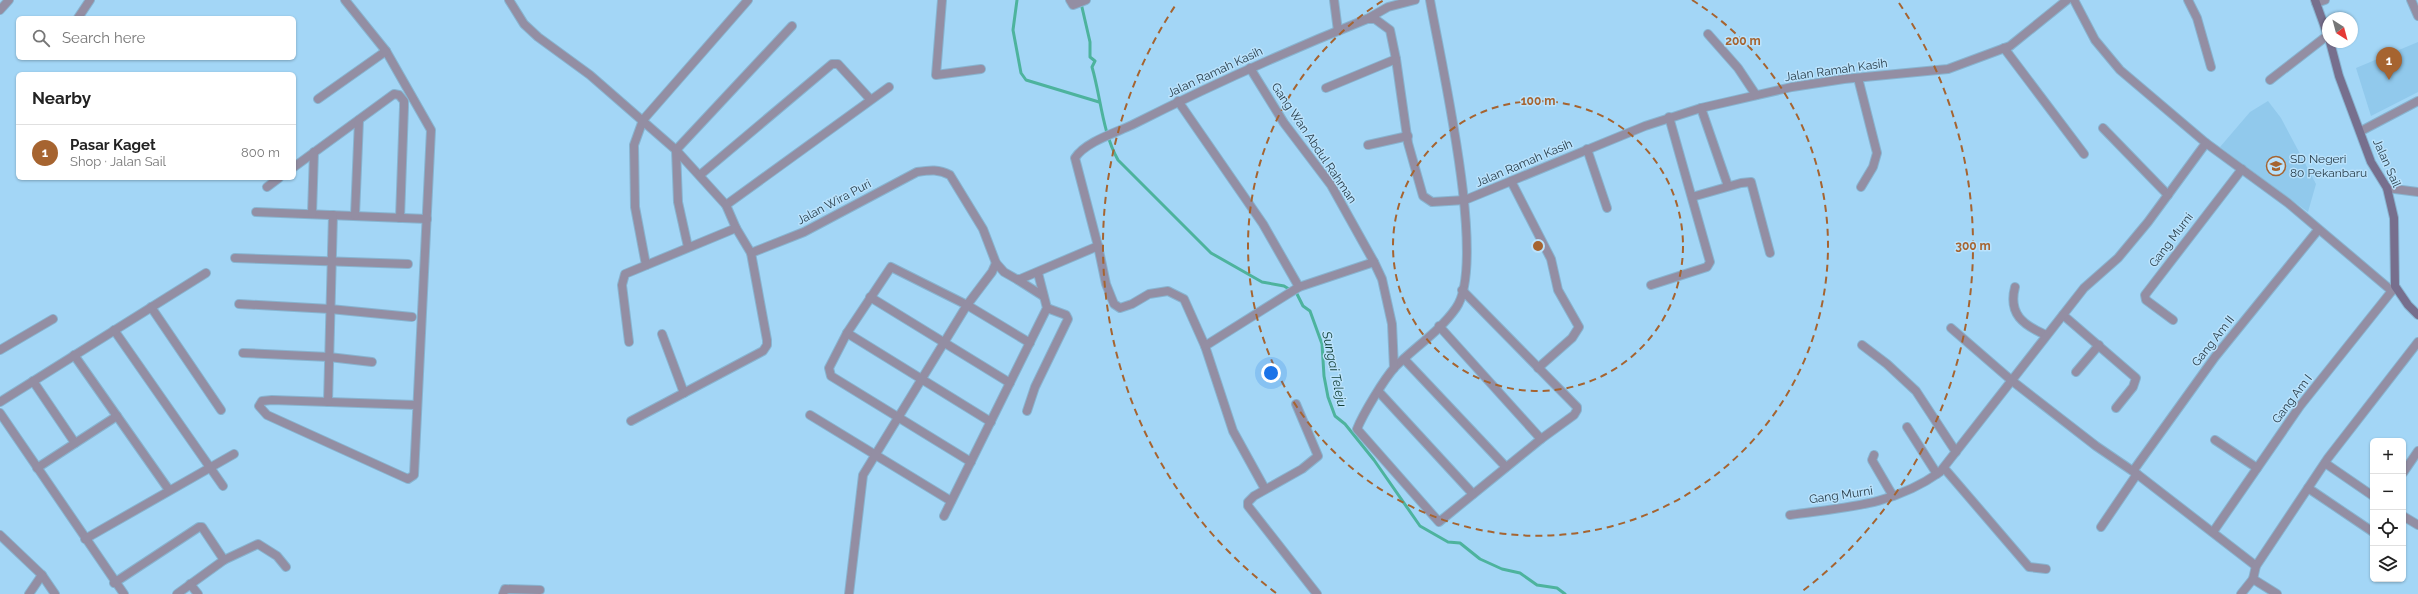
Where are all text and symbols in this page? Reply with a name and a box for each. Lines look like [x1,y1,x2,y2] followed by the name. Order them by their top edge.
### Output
[2322,12,2358,48] north arrow
[16,16,296,60] search box
[30,27,52,49] icon: search
[62,29,145,47] text: Search here
[1725,34,1761,48] text: 200 m
[1165,44,1265,100] street label: Jalan Ramah Kasih
[2376,47,2402,80] pin: 1
[1784,56,1888,84] street label: Jalan Ramah Kasih
[1268,80,1360,206] street label: Gang Wan Abdul Rahman
[32,88,91,108] text: Nearby
[1521,94,1555,108] text: 100 m
[70,136,156,154] text: Pasar Kaget
[1474,136,1574,190] street label: Jalan Ramah Kasih
[2370,137,2404,190] street label: Jalan Sail
[42,145,48,160] text: 1
[241,145,280,160] text: 800 m
[2290,152,2367,180] place label: SD Negeri 80 Pekanbaru
[70,154,166,169] text: Shop · Jalan Sail
[2265,155,2287,177] school or university icon: SD Negeri 80 Pekanbaru
[794,177,874,227] street label: Jalan Wira Puri
[2146,210,2196,270] street label: Gang Murni
[1531,239,1545,253] centre of rings
[1955,239,1991,253] text: 300 m
[2189,313,2237,369] street label: Gang Am II
[1319,329,1350,408] water label: Sungai Teleju
[1261,363,1281,383] your location
[2269,372,2315,426] street label: Gang Am I
[2370,438,2406,582] map controls
[2370,438,2406,474] button: +
[2370,474,2406,510] button: −
[1808,484,1874,506] street label: Gang Murni
[2370,510,2406,546] button: locate
[2370,546,2406,582] button: layers

